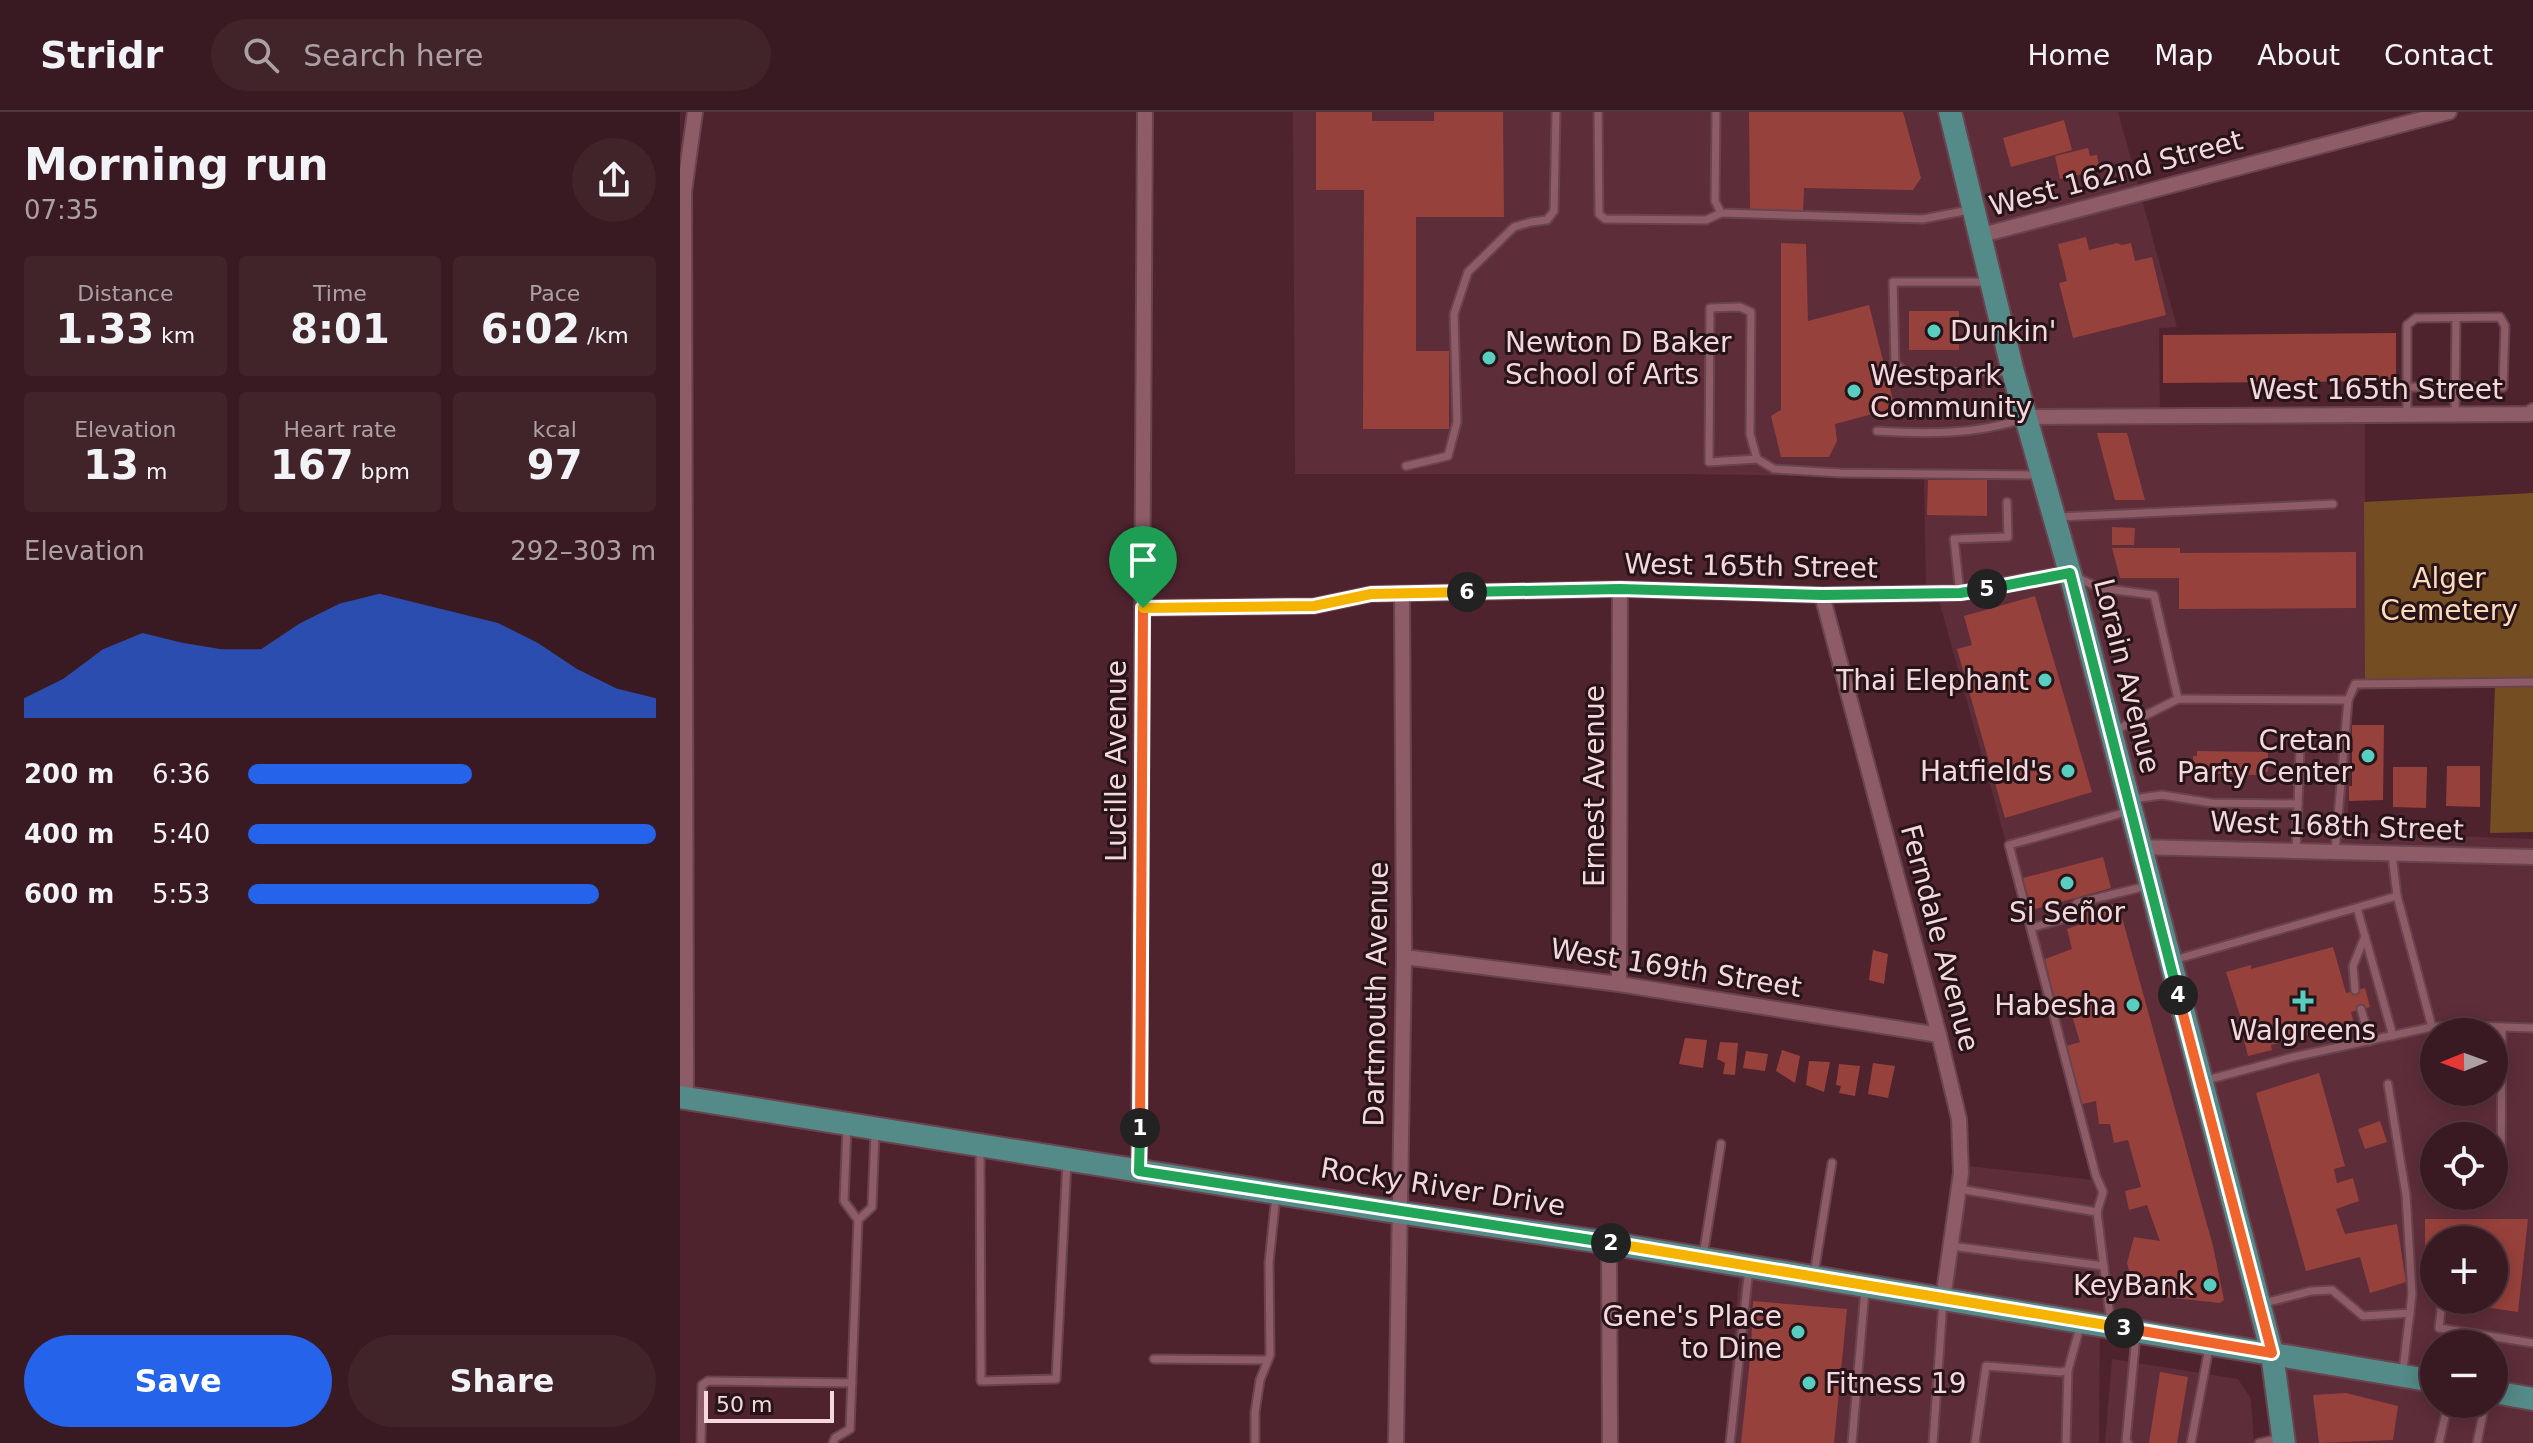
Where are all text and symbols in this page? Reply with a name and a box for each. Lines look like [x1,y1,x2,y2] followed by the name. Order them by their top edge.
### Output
[211,19,771,91] search box
[40,33,163,77] text: Stridr
[239,33,283,77] icon: search
[303,38,483,73] text: Search here
[2027,39,2110,72] text: Home
[2154,39,2213,72] text: Map
[2257,39,2340,72] text: About
[2384,39,2493,72] text: Contact
[1986,123,2246,223] street label: West 162nd Street
[572,138,656,222] button: share
[24,139,329,190] text: Morning run
[24,195,99,225] text: 07:35
[77,281,173,306] text: Distance
[313,281,367,306] text: Time
[529,281,580,306] text: Pace
[55,306,154,352] text: 1.33
[290,306,390,352] text: 8:01
[481,306,580,352] text: 6:02
[1950,315,2057,348] place label: Dunkin'
[1925,322,1943,340] marker: Dunkin'
[154,323,195,348] text: km
[580,323,629,348] text: /km
[1505,326,1732,391] place label: Newton D Baker School of Arts
[1480,349,1498,367] marker: Newton D Baker School of Arts
[1870,359,2032,424] place label: Westpark Community
[2249,373,2503,406] street label: West 165th Street
[1845,382,1863,400] marker: Westpark Community
[74,417,176,442] text: Elevation
[284,417,396,442] text: Heart rate
[532,417,577,442] text: kcal
[83,442,139,488] text: 13
[270,442,354,488] text: 167
[527,442,583,488] text: 97
[139,459,167,484] text: m
[354,459,410,484] text: bpm
[1109,526,1177,608] pin
[24,536,145,566] text: Elevation
[510,536,656,566] text: 292–303 m
[1121,538,1165,582] icon: arrive
[1624,547,1878,585] street label: West 165th Street
[2380,562,2518,627] park label: Alger Cemetery
[1967,569,2007,609] pin: 5
[1447,572,1487,612] pin: 6
[2087,575,2167,777] street label: Lorain Avenue
[1979,576,1995,601] text: 5
[1459,579,1475,604] text: 6
[1100,660,1133,862] street label: Lucille Avenue
[1835,664,2029,697] place label: Thai Elephant
[2036,671,2054,689] marker: Thai Elephant
[1578,685,1611,887] street label: Ernest Avenue
[2177,724,2352,789] place label: Cretan Party Center
[2359,747,2377,765] marker: Cretan Party Center
[1920,755,2052,788] place label: Hatfield's
[24,759,114,789] text: 200 m
[152,759,210,789] text: 6:36
[2059,762,2077,780] marker: Hatfield's
[2210,805,2464,847] street label: West 168th Street
[24,819,114,849] text: 400 m
[152,819,210,849] text: 5:40
[1894,821,1986,1055] street label: Ferndale Avenue
[1357,861,1395,1127] street label: Dartmouth Avenue
[2058,874,2076,892] marker: Si Señor
[24,879,114,909] text: 600 m
[152,879,210,909] text: 5:53
[2009,896,2125,929] place label: Si Señor
[1548,932,1804,1004] street label: West 169th Street
[2158,975,2198,1015] pin: 4
[2170,982,2186,1007] text: 4
[1994,989,2117,1022] place label: Habesha
[2294,992,2312,1010] marker: Walgreens
[2124,996,2142,1014] marker: Habesha
[2230,1014,2376,1047] place label: Walgreens
[2420,1018,2508,1106] north arrow
[2420,1018,2508,1418] map controls
[1120,1108,1160,1148] pin: 1
[1132,1115,1148,1140] text: 1
[2420,1122,2508,1210] button: locate
[1318,1151,1568,1223] street label: Rocky River Drive
[1591,1223,1631,1263] pin: 2
[2420,1226,2508,1314] button: +
[1603,1230,1619,1255] text: 2
[2073,1269,2195,1302] place label: KeyBank
[2201,1276,2219,1294] marker: KeyBank
[1602,1300,1782,1365] place label: Gene's Place to Dine
[2104,1308,2144,1348] pin: 3
[2116,1315,2132,1340] text: 3
[1789,1323,1807,1341] marker: Gene's Place to Dine
[2420,1330,2508,1418] button: −
[24,1335,332,1427] button: Save
[348,1335,656,1427] button: Share
[1825,1367,1967,1400] place label: Fitness 19
[1800,1374,1818,1392] marker: Fitness 19
[704,1387,834,1423] scale bar
[716,1392,772,1417] text: 50 m

